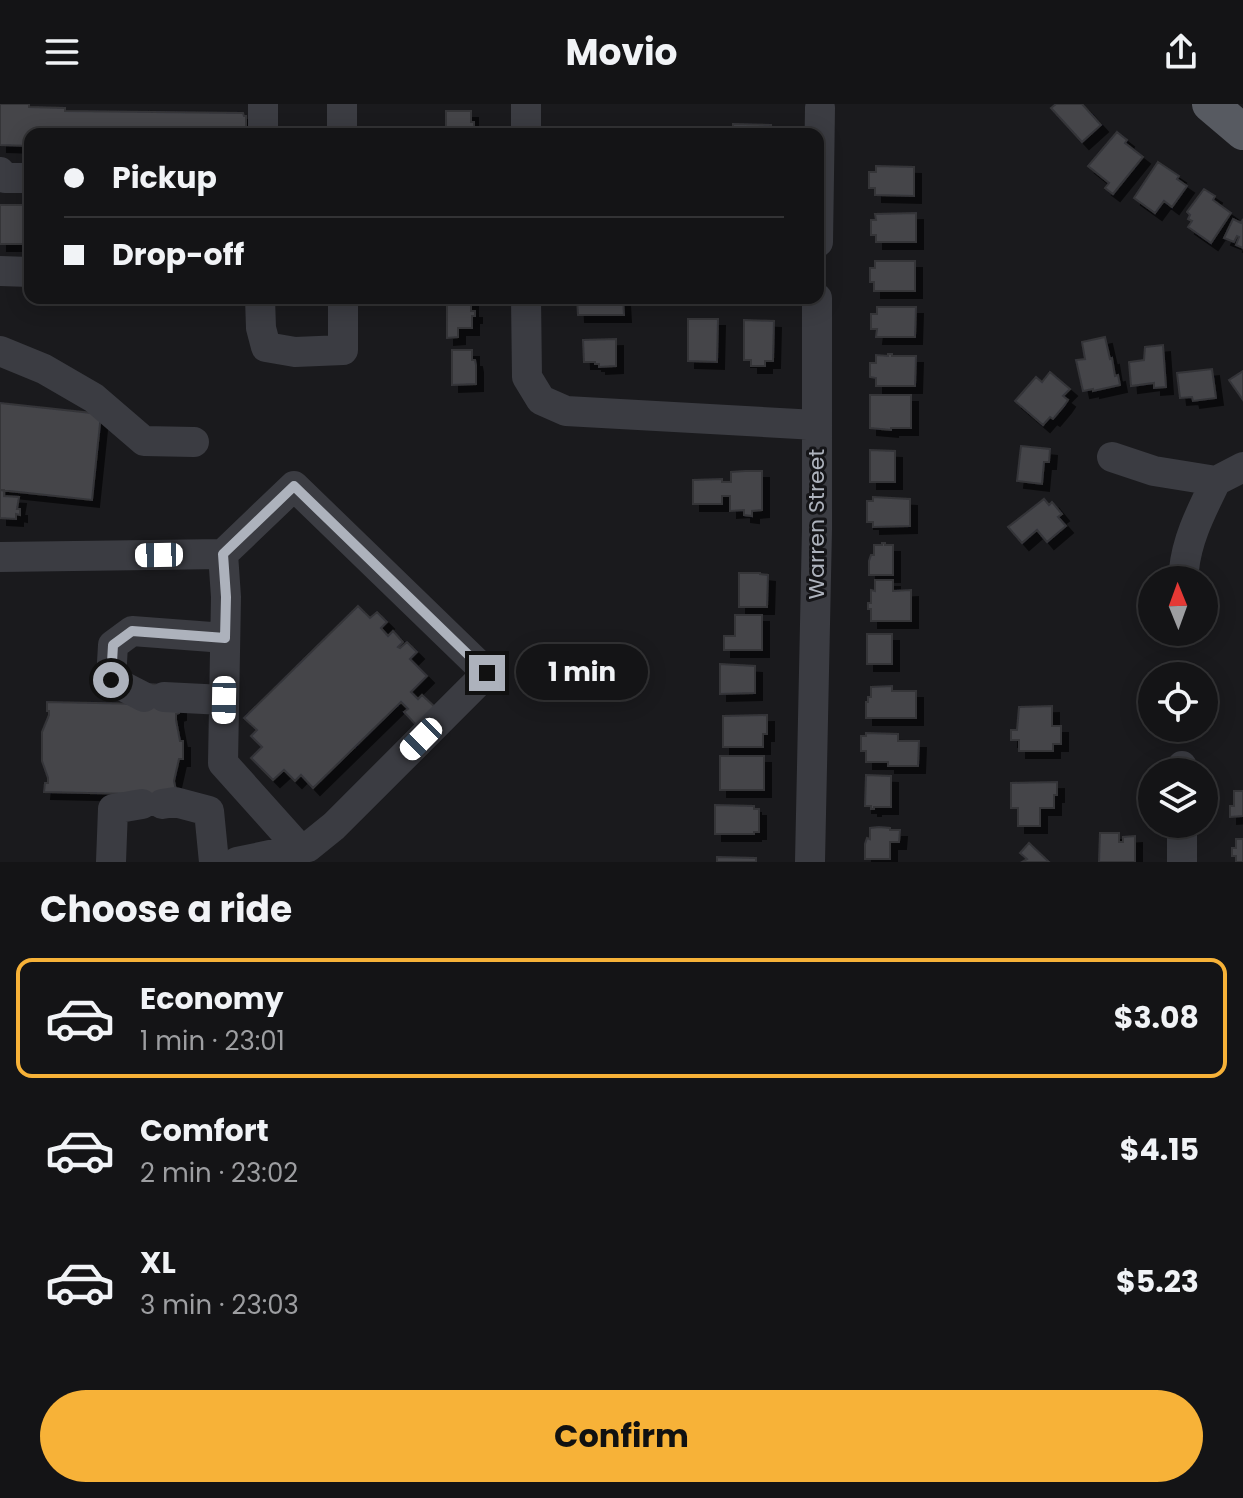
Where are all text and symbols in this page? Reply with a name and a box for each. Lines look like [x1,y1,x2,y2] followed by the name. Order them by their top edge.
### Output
[565,27,678,78] text: Movio
[40,30,84,74] icon: menu
[1159,30,1203,74] icon: share
[112,156,217,199] text: Pickup
[112,233,244,276] text: Drop-off
[801,449,832,599] street label: Warren Street
[135,543,183,567] car
[1138,566,1218,646] north arrow
[1138,566,1218,838] map controls
[515,645,647,701] callout: 1 min
[548,654,616,690] text: 1 min
[469,655,505,691] route end
[93,662,129,698] route start
[1138,662,1218,742] button: locate
[212,676,236,724] car
[396,714,446,764] car
[1138,758,1218,838] button: layers
[40,884,292,935] text: Choose a ride
[140,977,284,1020] text: Economy
[44,982,116,1054] icon: car
[1114,996,1199,1039] text: $3.08
[140,1023,285,1059] text: 1 min · 23:01
[140,1109,269,1152] text: Comfort
[44,1114,116,1186] icon: car
[1120,1128,1199,1171] text: $4.15
[140,1155,298,1191] text: 2 min · 23:02
[140,1241,176,1284] text: XL
[44,1246,116,1318] icon: car
[1116,1260,1199,1303] text: $5.23
[140,1287,299,1323] text: 3 min · 23:03
[40,1390,1203,1482] button: Confirm

